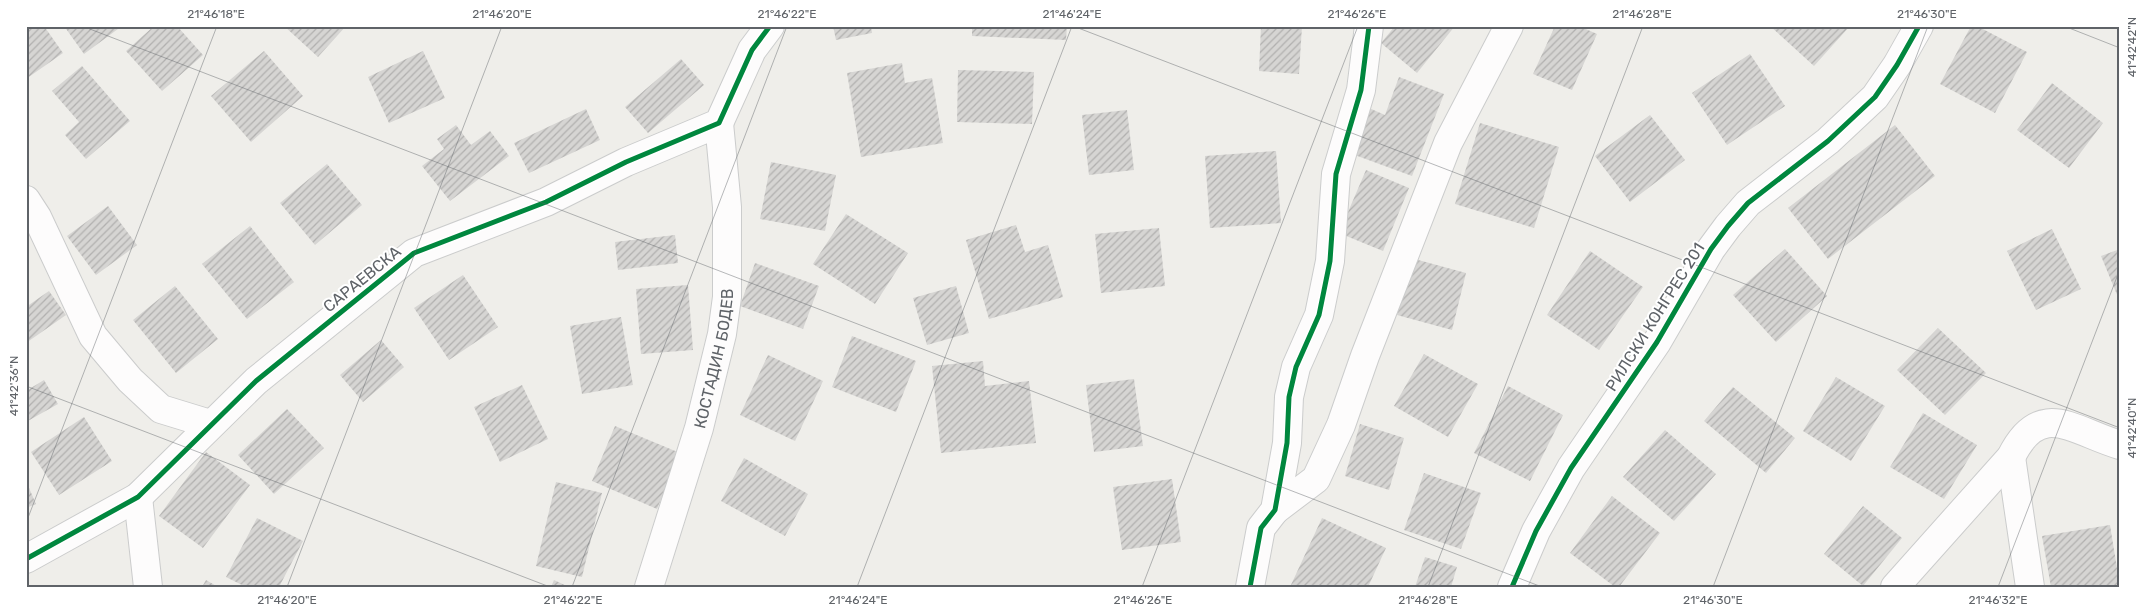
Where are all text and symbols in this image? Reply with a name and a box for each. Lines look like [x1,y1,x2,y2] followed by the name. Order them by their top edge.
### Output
[187,7,245,21] text: 21°46'18"E
[472,7,532,21] text: 21°46'20"E
[757,7,817,21] text: 21°46'22"E
[1042,7,1102,21] text: 21°46'24"E
[1328,7,1386,21] text: 21°46'26"E
[1612,7,1672,21] text: 21°46'28"E
[1897,7,1957,21] text: 21°46'30"E
[2125,17,2139,77] text: 41°42'42"N
[1602,239,1708,395] street label: РИЛСКИ КОНГРЕС 201
[319,242,405,316] street label: САРАЕВСКА
[690,289,737,430] street label: КОСТАДИН БОДЕВ
[7,356,21,416] text: 41°42'36"N
[2125,398,2139,458] text: 41°42'40"N
[257,593,317,607] text: 21°46'20"E
[543,593,603,607] text: 21°46'22"E
[828,593,888,607] text: 21°46'24"E
[1114,593,1172,607] text: 21°46'26"E
[1398,593,1458,607] text: 21°46'28"E
[1683,593,1743,607] text: 21°46'30"E
[1968,593,2028,607] text: 21°46'32"E

